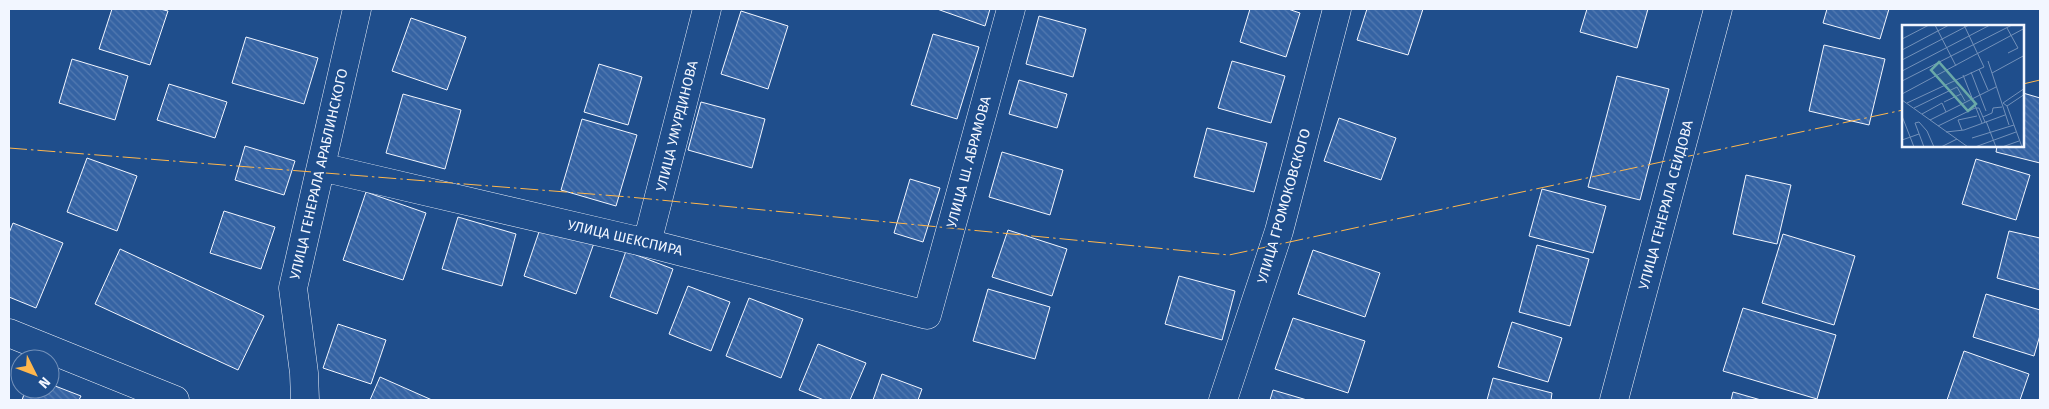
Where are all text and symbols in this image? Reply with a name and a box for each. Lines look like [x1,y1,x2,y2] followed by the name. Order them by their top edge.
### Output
[1902,25,2024,148] inset map
[653,59,701,193] street label: УЛИЦА УМУРДИНОВА
[286,67,352,281] street label: УЛИЦА ГЕНЕРАЛА АРАБЛИНСКОГО
[943,94,995,230] street label: УЛИЦА Ш. АБРАМОВА
[1635,118,1697,292] street label: УЛИЦА ГЕНЕРАЛА СЕИДОВА
[1254,127,1314,285] street label: УЛИЦА ГРОМОКОВСКОГО
[566,216,684,260] street label: УЛИЦА ШЕКСПИРА
[10,349,60,399] north arrow
[35,373,54,392] text: N

